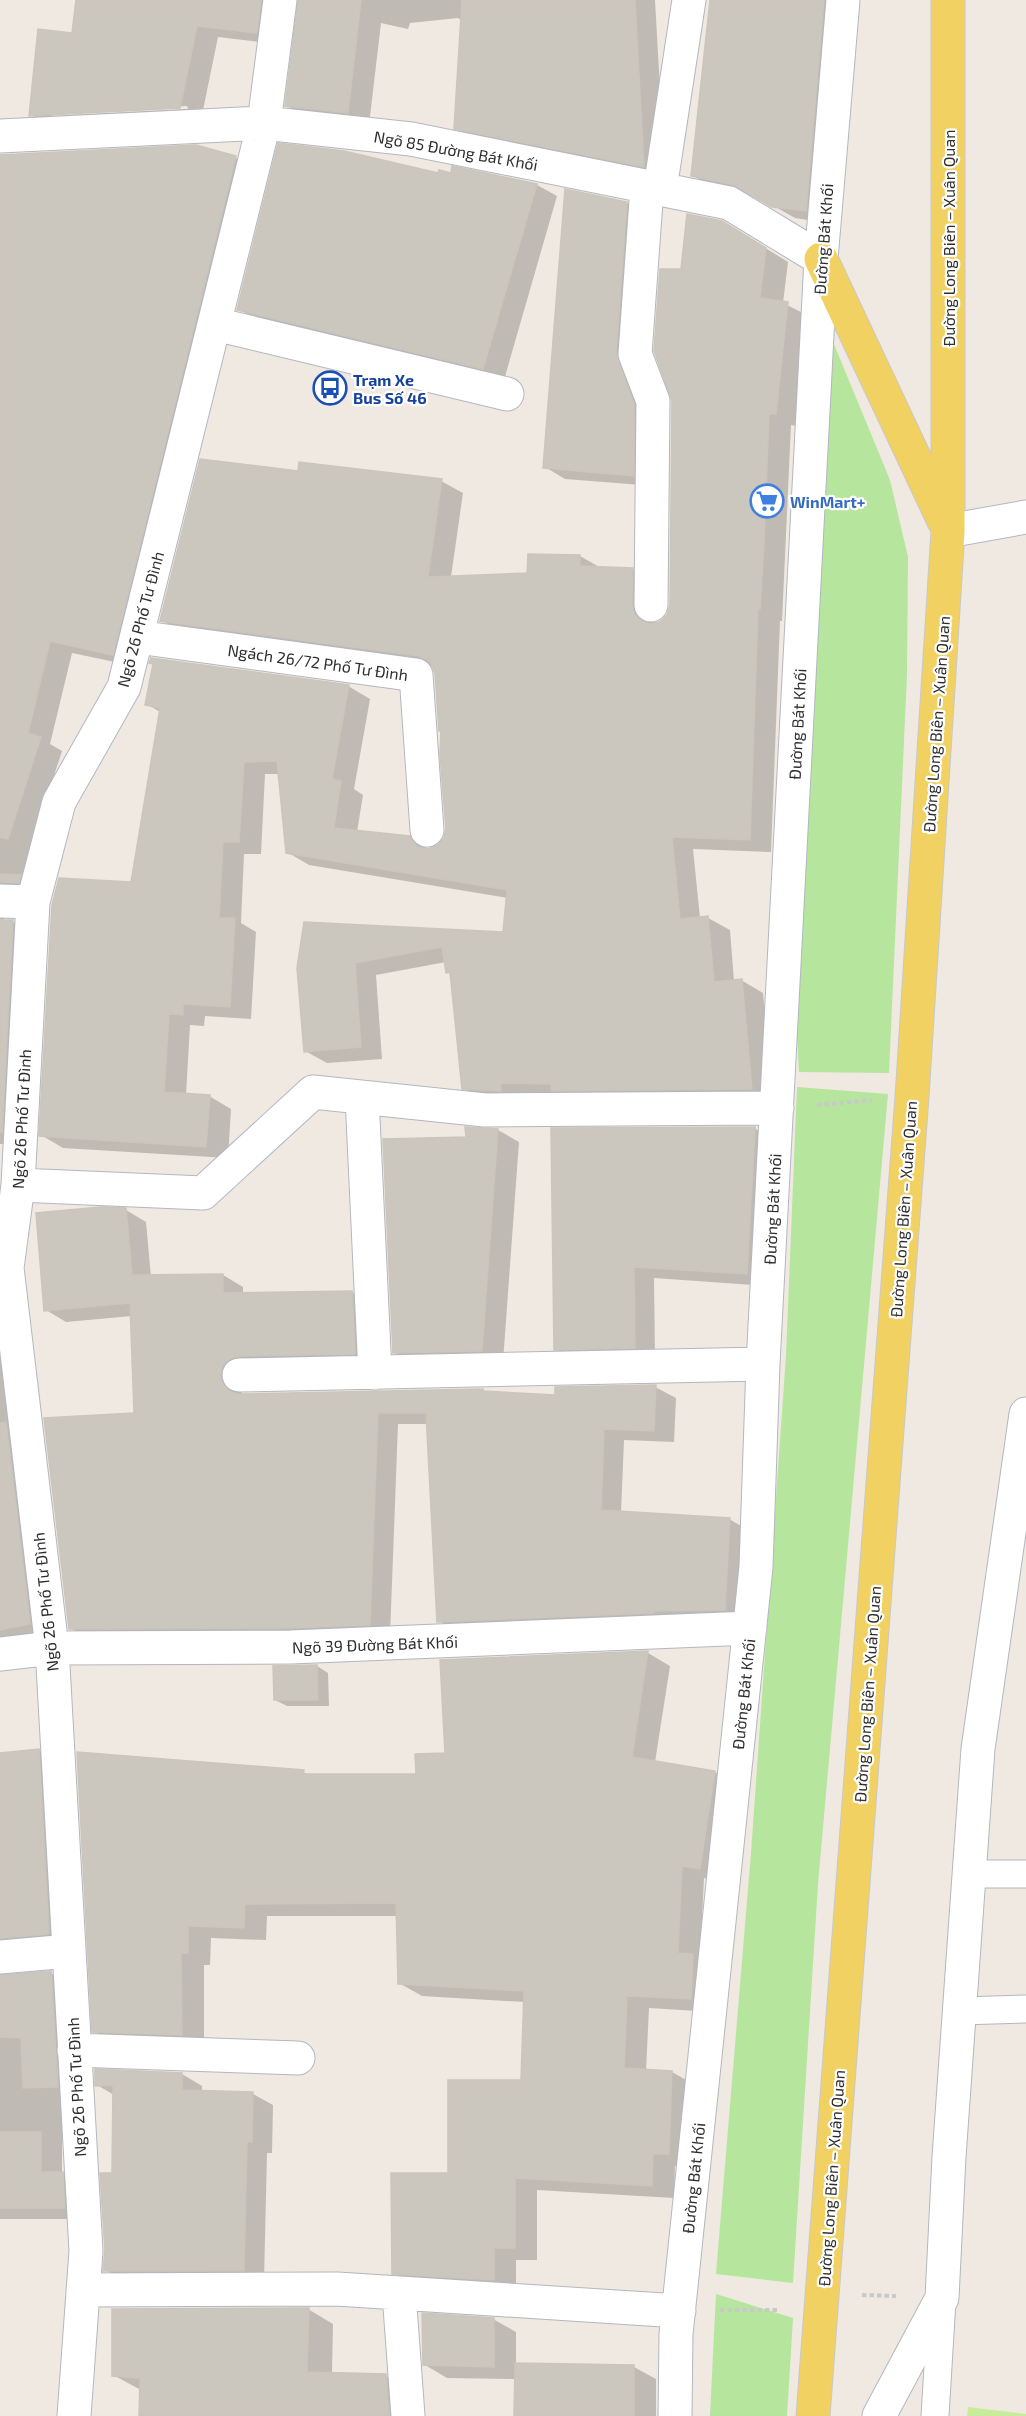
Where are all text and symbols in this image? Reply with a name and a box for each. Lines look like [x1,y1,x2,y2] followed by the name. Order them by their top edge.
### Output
[373,126,539,174] street label: Ngõ 85 Đường Bát Khối
[939,129,959,347] street label: Đường Long Biên – Xuân Quan
[810,183,836,295] street label: Đường Bát Khối
[312,370,348,406] bus stop icon: Trạm Xe Bus Số 46
[353,370,427,407] place label: Trạm Xe Bus Số 46
[749,483,785,519] supermarket icon: WinMart+
[790,492,865,511] place label: WinMart+
[113,549,167,689] street label: Ngõ 26 Phố Tư Đình
[919,615,954,833] street label: Đường Long Biên – Xuân Quan
[227,640,409,684] street label: Ngách 26/72 Phố Tư Đình
[785,668,809,780] street label: Đường Bát Khối
[8,1049,34,1189] street label: Ngõ 26 Phố Tư Đình
[886,1100,921,1318] street label: Đường Long Biên – Xuân Quan
[760,1153,784,1265] street label: Đường Bát Khối
[28,1531,62,1673] street label: Ngõ 26 Phố Tư Đình
[850,1585,885,1803] street label: Đường Long Biên – Xuân Quan
[292,1632,458,1656] street label: Ngõ 39 Đường Bát Khối
[728,1638,758,1750] street label: Đường Bát Khối
[63,2017,89,2157] street label: Ngõ 26 Phố Tư Đình
[814,2069,849,2287] street label: Đường Long Biên – Xuân Quan
[678,2122,708,2234] street label: Đường Bát Khối

